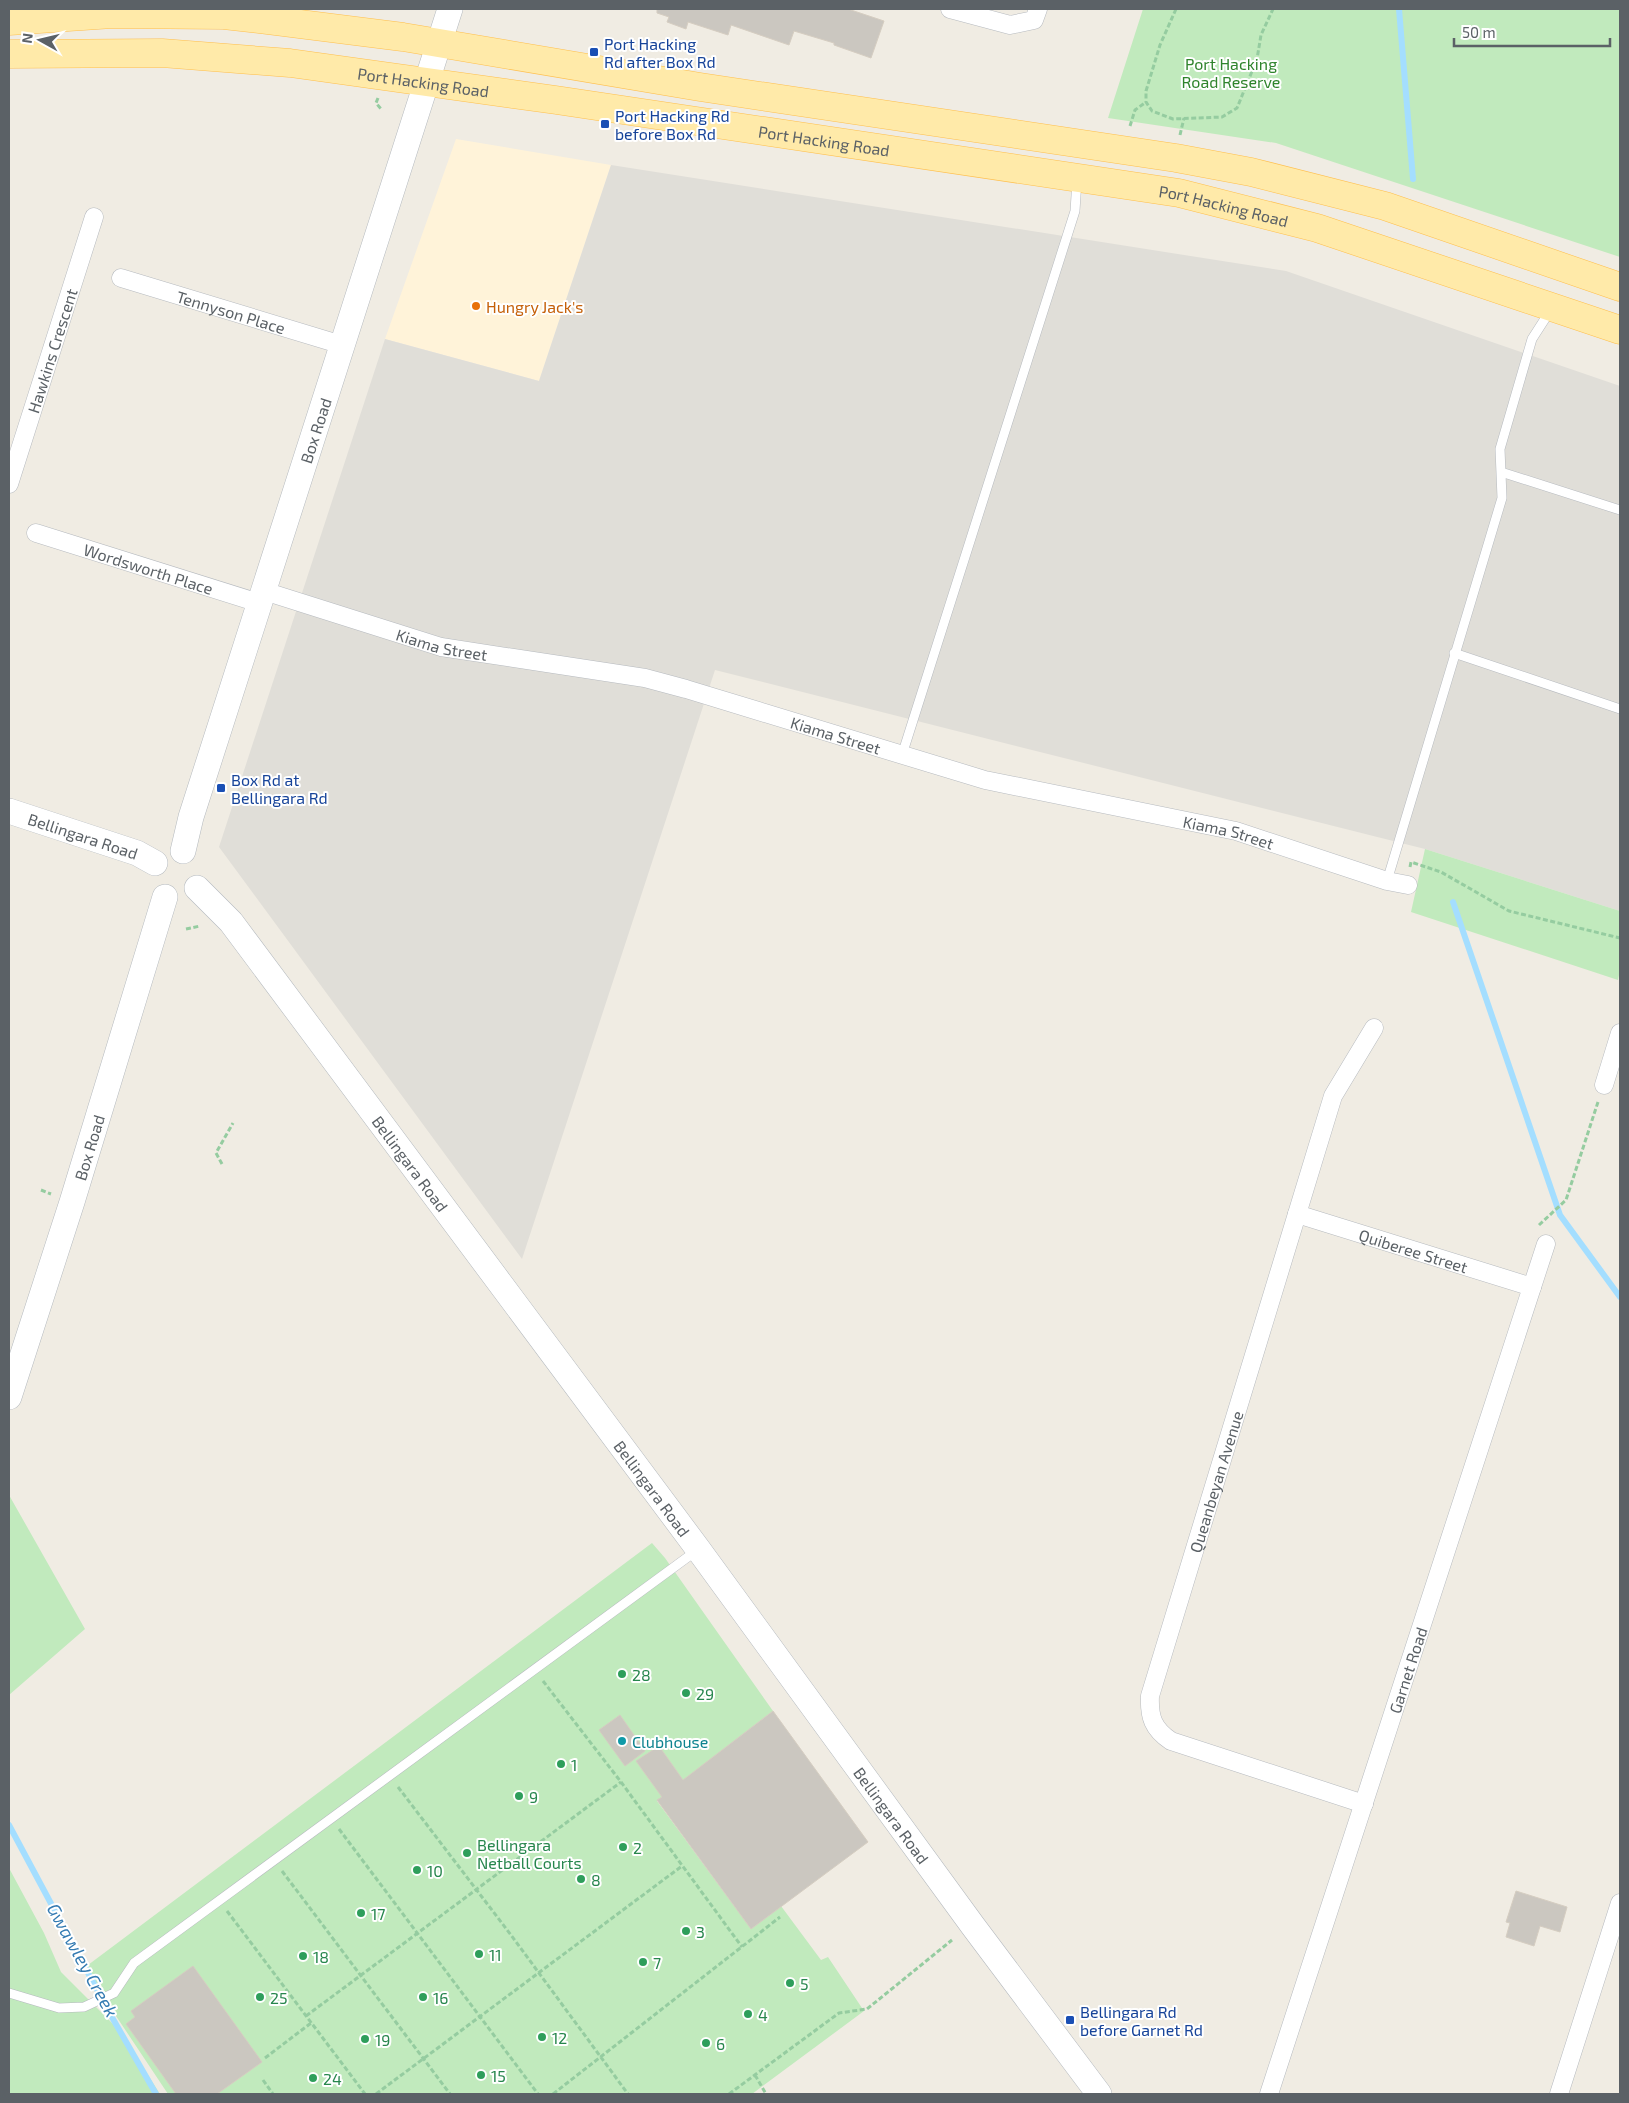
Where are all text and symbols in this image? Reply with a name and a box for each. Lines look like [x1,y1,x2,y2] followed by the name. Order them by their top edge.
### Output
[15,15,65,65] north arrow
[1454,15,1610,47] scale bar
[1462,23,1496,41] text: 50 m
[18,32,36,44] text: N
[604,34,716,71] place label: Port Hacking Rd after Box Rd
[588,46,600,58] marker: Port Hacking Rd after Box Rd
[1182,54,1280,91] park label: Port Hacking Road Reserve
[356,63,490,100] street label: Port Hacking Road
[615,106,730,143] place label: Port Hacking Rd before Box Rd
[599,118,611,130] marker: Port Hacking Rd before Box Rd
[757,121,891,159] street label: Port Hacking Road
[1158,181,1290,230] street label: Port Hacking Road
[23,286,80,415] street label: Hawkins Crescent
[174,286,288,337] street label: Tennyson Place
[486,297,583,316] place label: Hungry Jack's
[470,300,482,312] marker: Hungry Jack's
[296,395,334,465] street label: Box Road
[82,539,216,598] street label: Wordsworth Place
[394,624,489,663] street label: Kiama Street
[788,712,883,757] street label: Kiama Street
[231,770,328,807] place label: Box Rd at Bellingara Rd
[215,782,227,794] marker: Box Rd at Bellingara Rd
[26,808,141,862] street label: Bellingara Road
[1181,811,1276,852] street label: Kiama Street
[70,1112,108,1183] street label: Box Road
[369,1112,453,1215] street label: Bellingara Road
[1356,1224,1470,1276] street label: Quiberee Street
[1185,1408,1246,1555] street label: Queanbeyan Avenue
[611,1436,695,1540] street label: Bellingara Road
[1384,1624,1430,1716] street label: Garnet Road
[632,1665,651,1684] place label: 28
[616,1668,628,1680] marker: 28
[696,1684,714,1703] place label: 29
[680,1687,692,1699] marker: 29
[632,1732,708,1751] place label: Clubhouse
[616,1735,628,1747] marker: Clubhouse
[571,1755,577,1774] place label: 1
[555,1758,567,1770] marker: 1
[850,1763,933,1867] street label: Bellingara Road
[529,1787,538,1806] place label: 9
[513,1790,525,1802] marker: 9
[477,1835,582,1872] place label: Bellingara Netball Courts
[633,1838,642,1857] place label: 2
[617,1841,629,1853] marker: 2
[461,1847,473,1859] marker: Bellingara Netball Courts
[427,1861,443,1880] place label: 10
[411,1864,423,1876] marker: 10
[591,1870,601,1889] place label: 8
[575,1873,587,1885] marker: 8
[43,1899,123,2021] water label: Gwawley Creek
[371,1904,386,1923] place label: 17
[355,1907,367,1919] marker: 17
[696,1922,705,1941] place label: 3
[680,1925,692,1937] marker: 3
[489,1945,502,1964] place label: 11
[313,1947,329,1966] place label: 18
[473,1948,485,1960] marker: 11
[297,1950,309,1962] marker: 18
[653,1953,661,1972] place label: 7
[637,1956,649,1968] marker: 7
[800,1974,809,1993] place label: 5
[784,1977,796,1989] marker: 5
[270,1988,288,2007] place label: 25
[433,1988,449,2007] place label: 16
[254,1991,266,2003] marker: 25
[417,1991,429,2003] marker: 16
[1080,2002,1203,2039] place label: Bellingara Rd before Garnet Rd
[758,2005,768,2024] place label: 4
[742,2008,754,2020] marker: 4
[1064,2014,1076,2026] marker: Bellingara Rd before Garnet Rd
[552,2028,567,2047] place label: 12
[375,2030,391,2049] place label: 19
[536,2031,548,2043] marker: 12
[359,2033,371,2045] marker: 19
[716,2034,725,2053] place label: 6
[700,2037,712,2049] marker: 6
[491,2066,506,2085] place label: 15
[323,2069,342,2088] place label: 24
[475,2069,487,2081] marker: 15
[307,2072,319,2084] marker: 24

